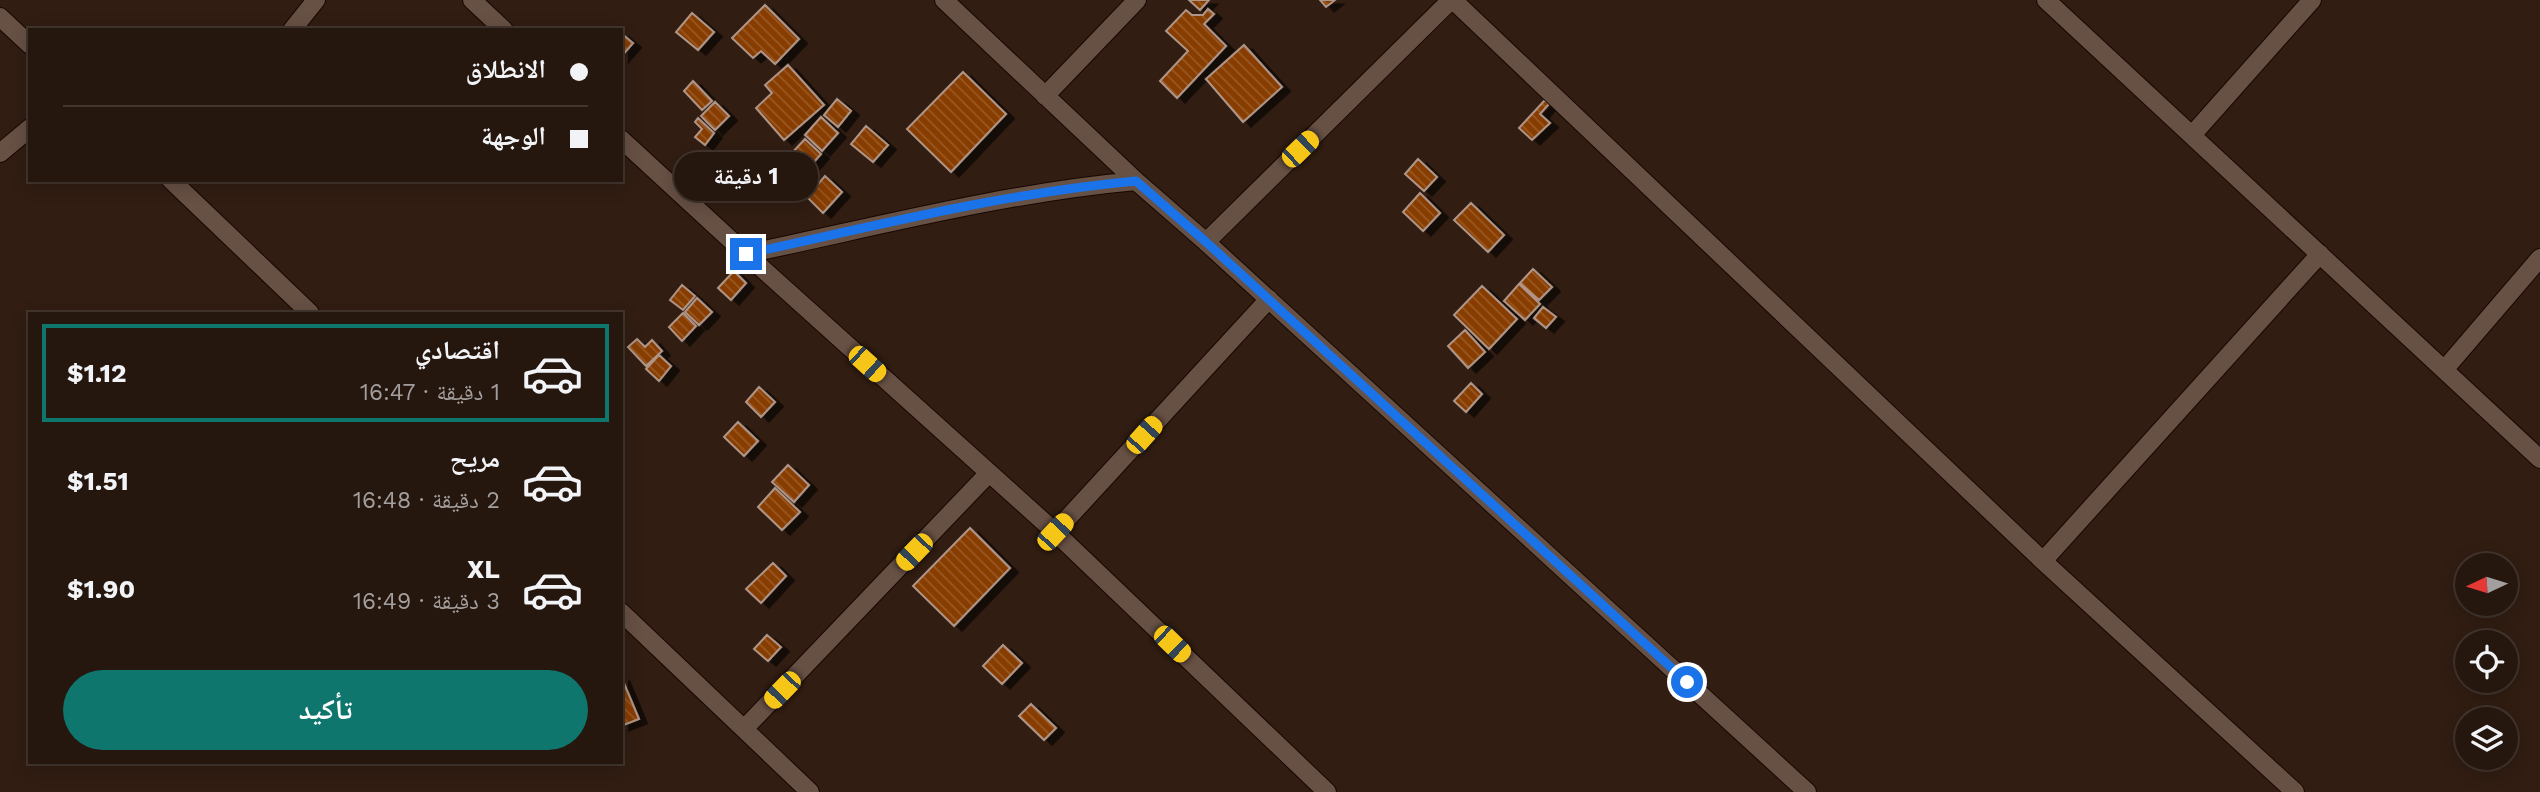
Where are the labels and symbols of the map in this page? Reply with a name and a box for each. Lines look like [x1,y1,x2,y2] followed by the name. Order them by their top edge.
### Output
[1278,127,1323,171] car
[674,152,818,202] callout: 1 دقيقة
[730,238,762,270] route end
[845,342,890,386] car
[1123,412,1166,458] car
[1033,509,1078,555] car
[892,530,937,574] car
[2455,553,2518,616] north arrow
[1150,622,1195,666] car
[1671,666,1703,698] route start
[760,668,805,712] car

